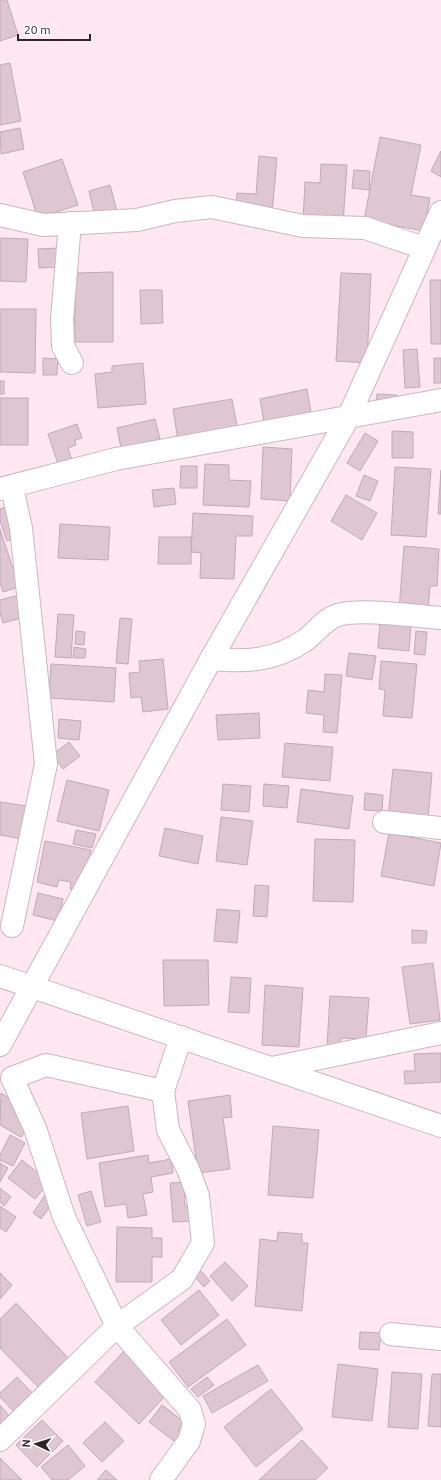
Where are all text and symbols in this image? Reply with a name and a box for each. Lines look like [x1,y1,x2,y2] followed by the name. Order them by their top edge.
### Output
[18,16,90,42] scale bar
[24,23,51,36] text: 20 m
[16,1424,56,1464] north arrow
[20,1439,32,1448] text: N

